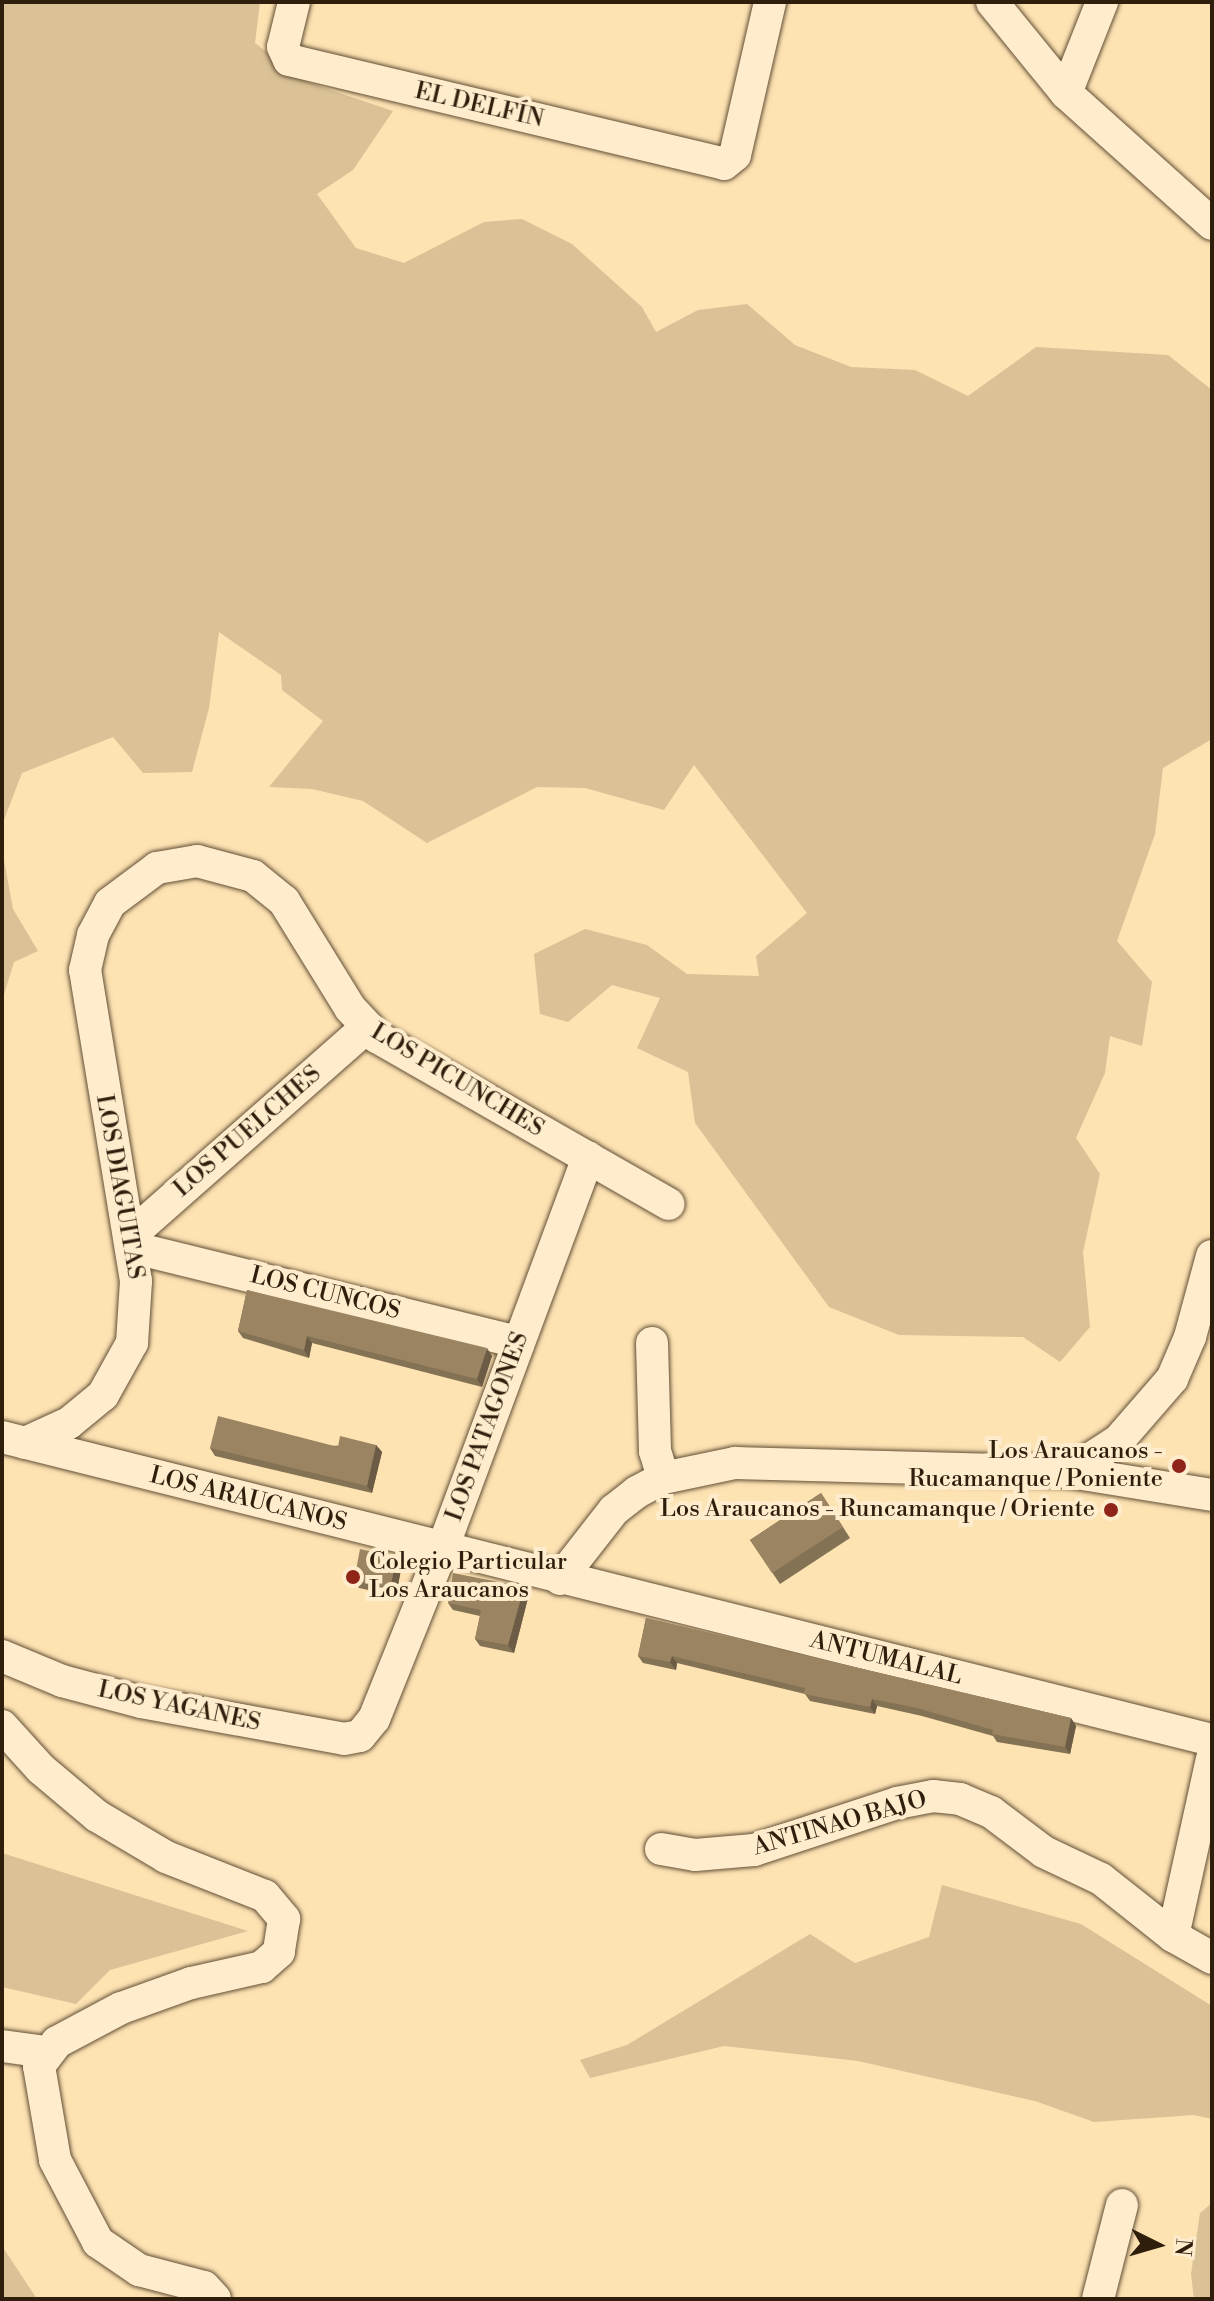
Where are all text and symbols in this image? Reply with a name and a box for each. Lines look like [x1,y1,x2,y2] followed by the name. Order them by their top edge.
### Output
[412,77,546,135] street label: EL DELFÍN
[365,1018,549,1144] street label: LOS PICUNCHES
[168,1060,328,1204] street label: LOS PUELCHES
[89,1092,149,1282] street label: LOS DIAGUITAS
[247,1261,403,1327] street label: LOS CUNCOS
[440,1328,536,1526] street label: LOS PATAGONES
[909,1438,1163,1494] place label: Los Araucanos - Rucamanque / Poniente
[1170,1457,1188,1475] marker: Los Araucanos - Rucamanque / Poniente
[147,1462,349,1538] street label: LOS ARAUCANOS
[660,1496,1095,1524] place label: Los Araucanos - Runcamanque / Oriente
[1102,1501,1120,1519] marker: Los Araucanos - Runcamanque / Oriente
[369,1549,567,1605] place label: Colegio Particular Los Araucanos
[344,1568,362,1586] marker: Colegio Particular Los Araucanos
[807,1626,965,1692] street label: ANTUMALAL
[95,1676,263,1738] street label: LOS YAGANES
[750,1785,930,1863] street label: ANTINAO BAJO
[1118,2205,1198,2285] north arrow
[1168,2237,1197,2257] text: N

